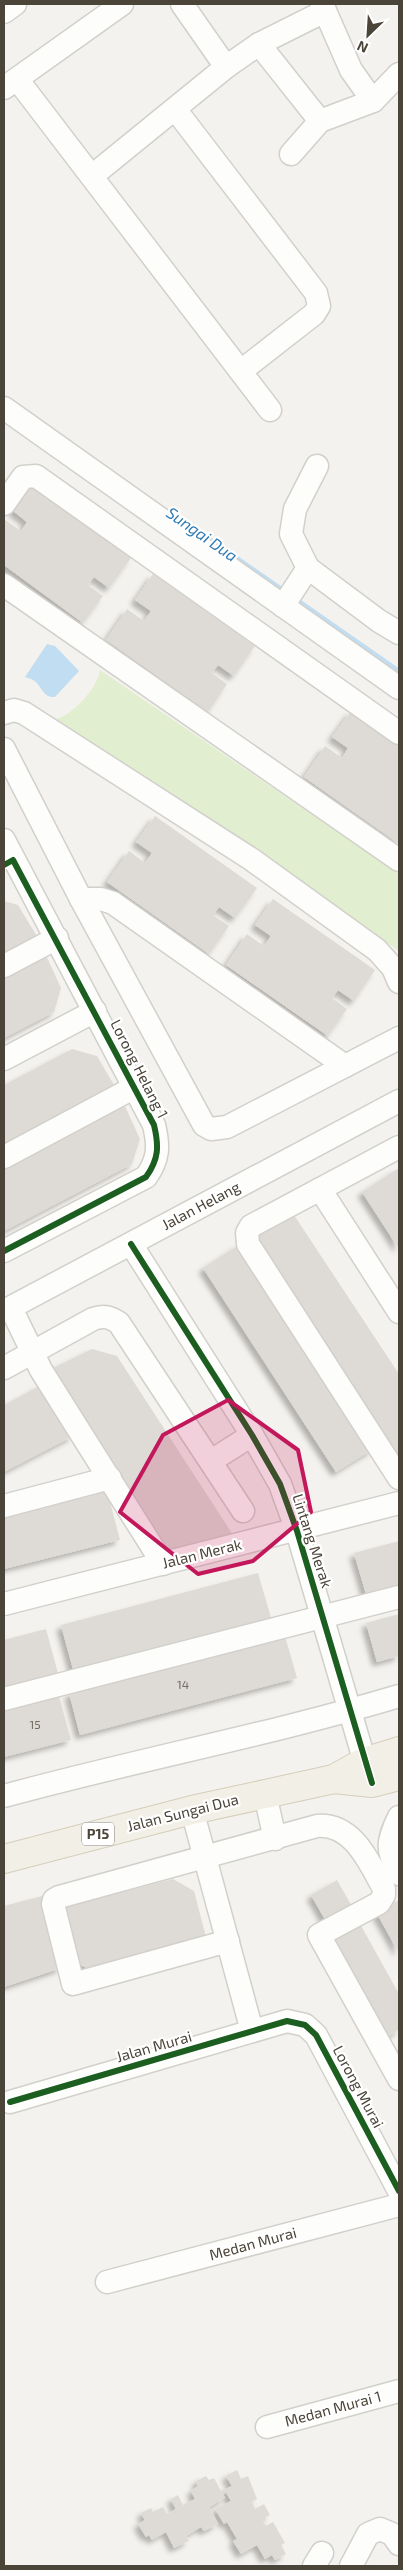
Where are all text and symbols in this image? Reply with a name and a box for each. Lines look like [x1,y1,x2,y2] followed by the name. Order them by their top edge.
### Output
[343,10,393,60] north arrow
[354,37,370,57] text: N
[163,502,241,565] water label: Sungai Dua
[107,1016,172,1121] street label: Lorong Helang 1
[158,1177,243,1233] street label: Jalan Helang
[289,1491,337,1590] street label: Lintang Merak
[160,1534,244,1572] street label: Jalan Merak
[177,1677,189,1691] house number: 14
[29,1717,41,1731] house number: 15
[125,1789,240,1835] street label: Jalan Sungai Dua
[82,1822,114,1846] road number: P15
[114,2027,194,2065] street label: Jalan Murai
[330,2042,388,2131] street label: Lorong Murai
[207,2223,298,2263] street label: Medan Murai
[283,2387,383,2430] street label: Medan Murai 1

